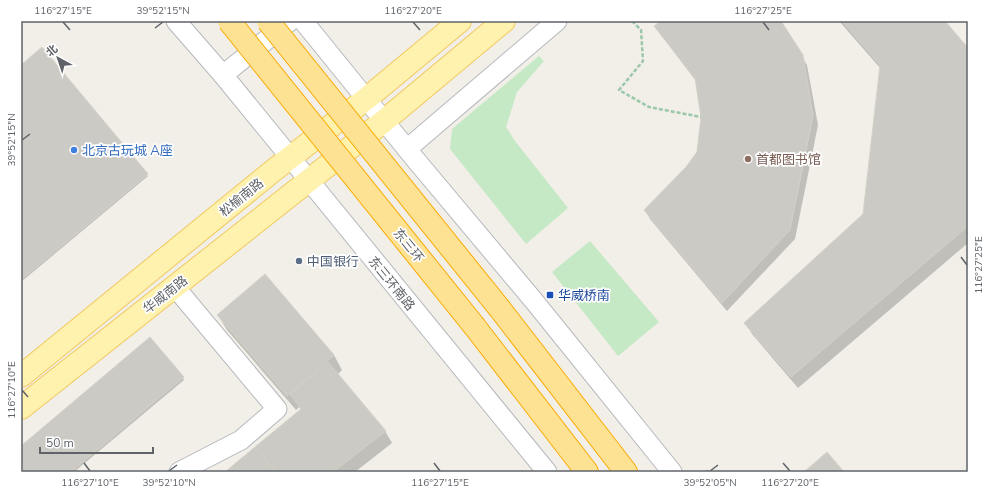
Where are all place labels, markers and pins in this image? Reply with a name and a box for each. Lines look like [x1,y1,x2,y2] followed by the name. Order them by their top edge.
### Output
[82,142,173,160] place label: 北京古玩城 A座
[69,145,79,155] marker: 北京古玩城 A座
[756,151,821,169] place label: 首都图书馆
[743,154,753,164] marker: 首都图书馆
[307,253,359,271] place label: 中国银行
[294,256,304,266] marker: 中国银行
[558,287,610,305] place label: 华威桥南
[545,290,555,300] marker: 华威桥南

